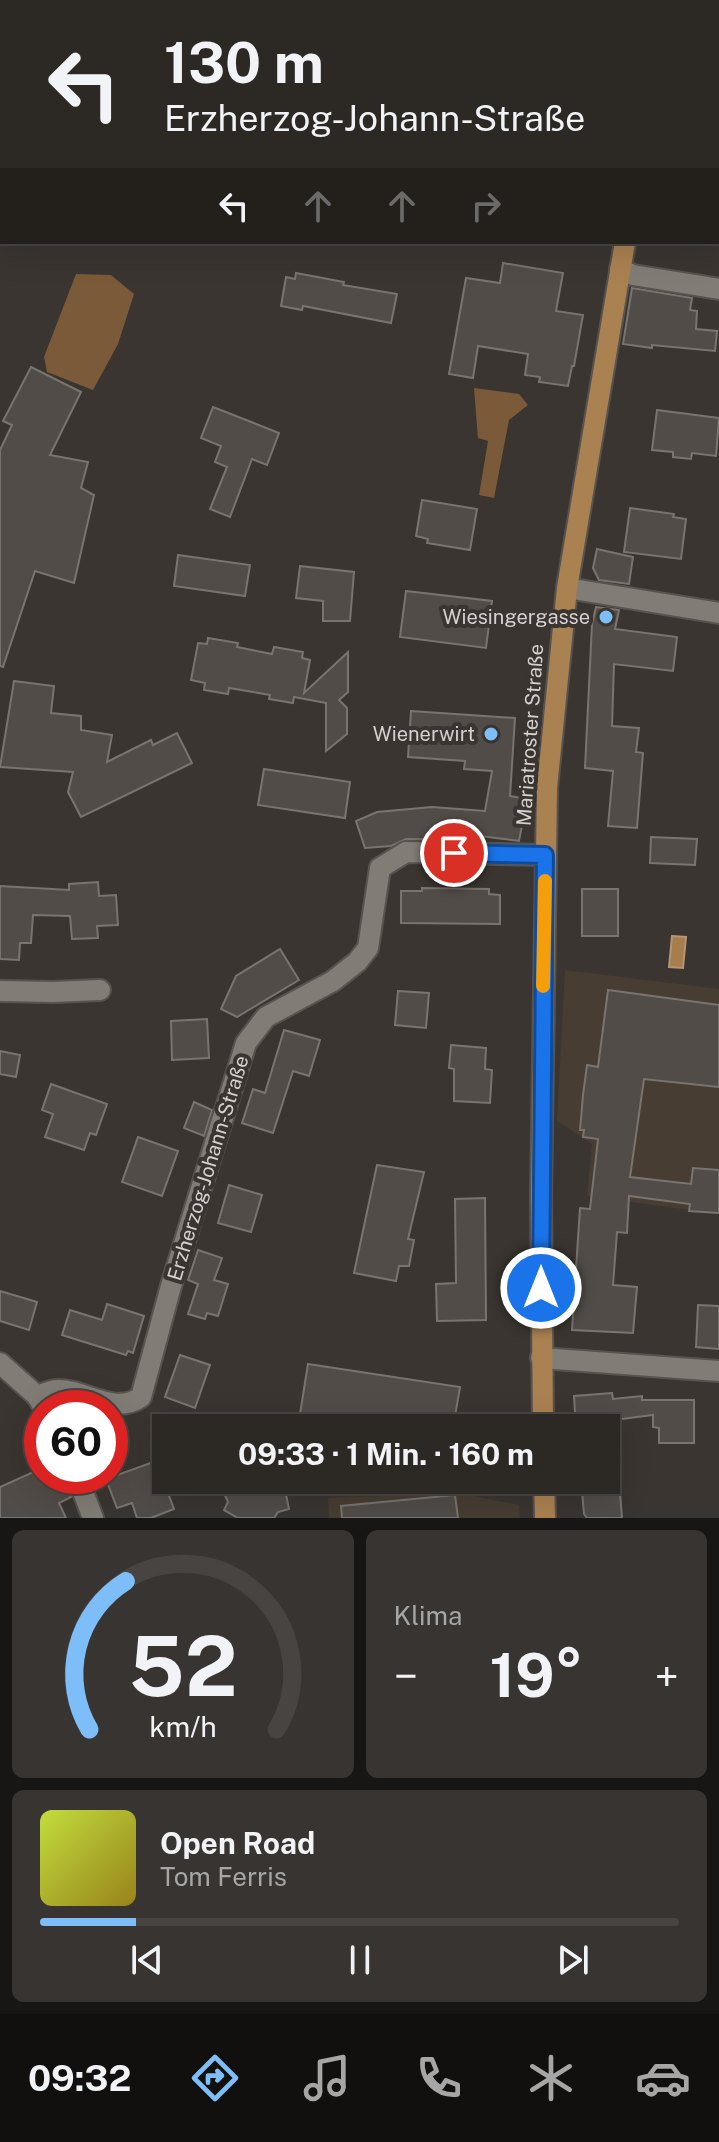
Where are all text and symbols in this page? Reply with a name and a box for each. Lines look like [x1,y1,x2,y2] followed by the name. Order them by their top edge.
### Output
[164,30,324,96] text: 130 m
[32,32,136,136] icon: left
[164,97,586,139] text: Erzherzog-Johann-Straße
[212,184,256,228] icon: left
[296,184,340,228] icon: ahead
[380,184,424,228] icon: ahead
[464,184,508,228] icon: right
[442,605,590,629] place label: Wiesingergasse
[597,608,615,626] marker: Wiesingergasse
[512,643,548,827] street label: Mariatroster Straße
[373,722,475,746] place label: Wienerwirt
[482,725,500,743] marker: Wienerwirt
[420,819,488,887] pin
[432,831,476,875] icon: arrive
[162,1053,254,1283] street label: Erzherzog-Johann-Straße
[499,1246,583,1330] position arrow
[24,1390,128,1494] speed limit sign: 60
[238,1436,534,1472] text: 09:33 · 1 Min. · 160 m
[394,1600,462,1631] text: Klima
[128,1617,237,1715] text: 52
[489,1640,583,1711] text: 19°
[394,1650,418,1702] text: −
[655,1650,679,1702] text: +
[149,1710,216,1743] text: km/h
[160,1825,315,1861] text: Open Road
[160,1861,287,1892] text: Tom Ferris
[125,1938,169,1982] icon: previous
[338,1938,382,1982] icon: pause
[551,1938,595,1982] icon: next
[187,2050,243,2106] icon: directions
[299,2050,355,2106] icon: music
[411,2050,467,2106] icon: phone
[523,2050,579,2106] icon: climate
[635,2050,691,2106] icon: car
[28,2057,131,2099] text: 09:32

